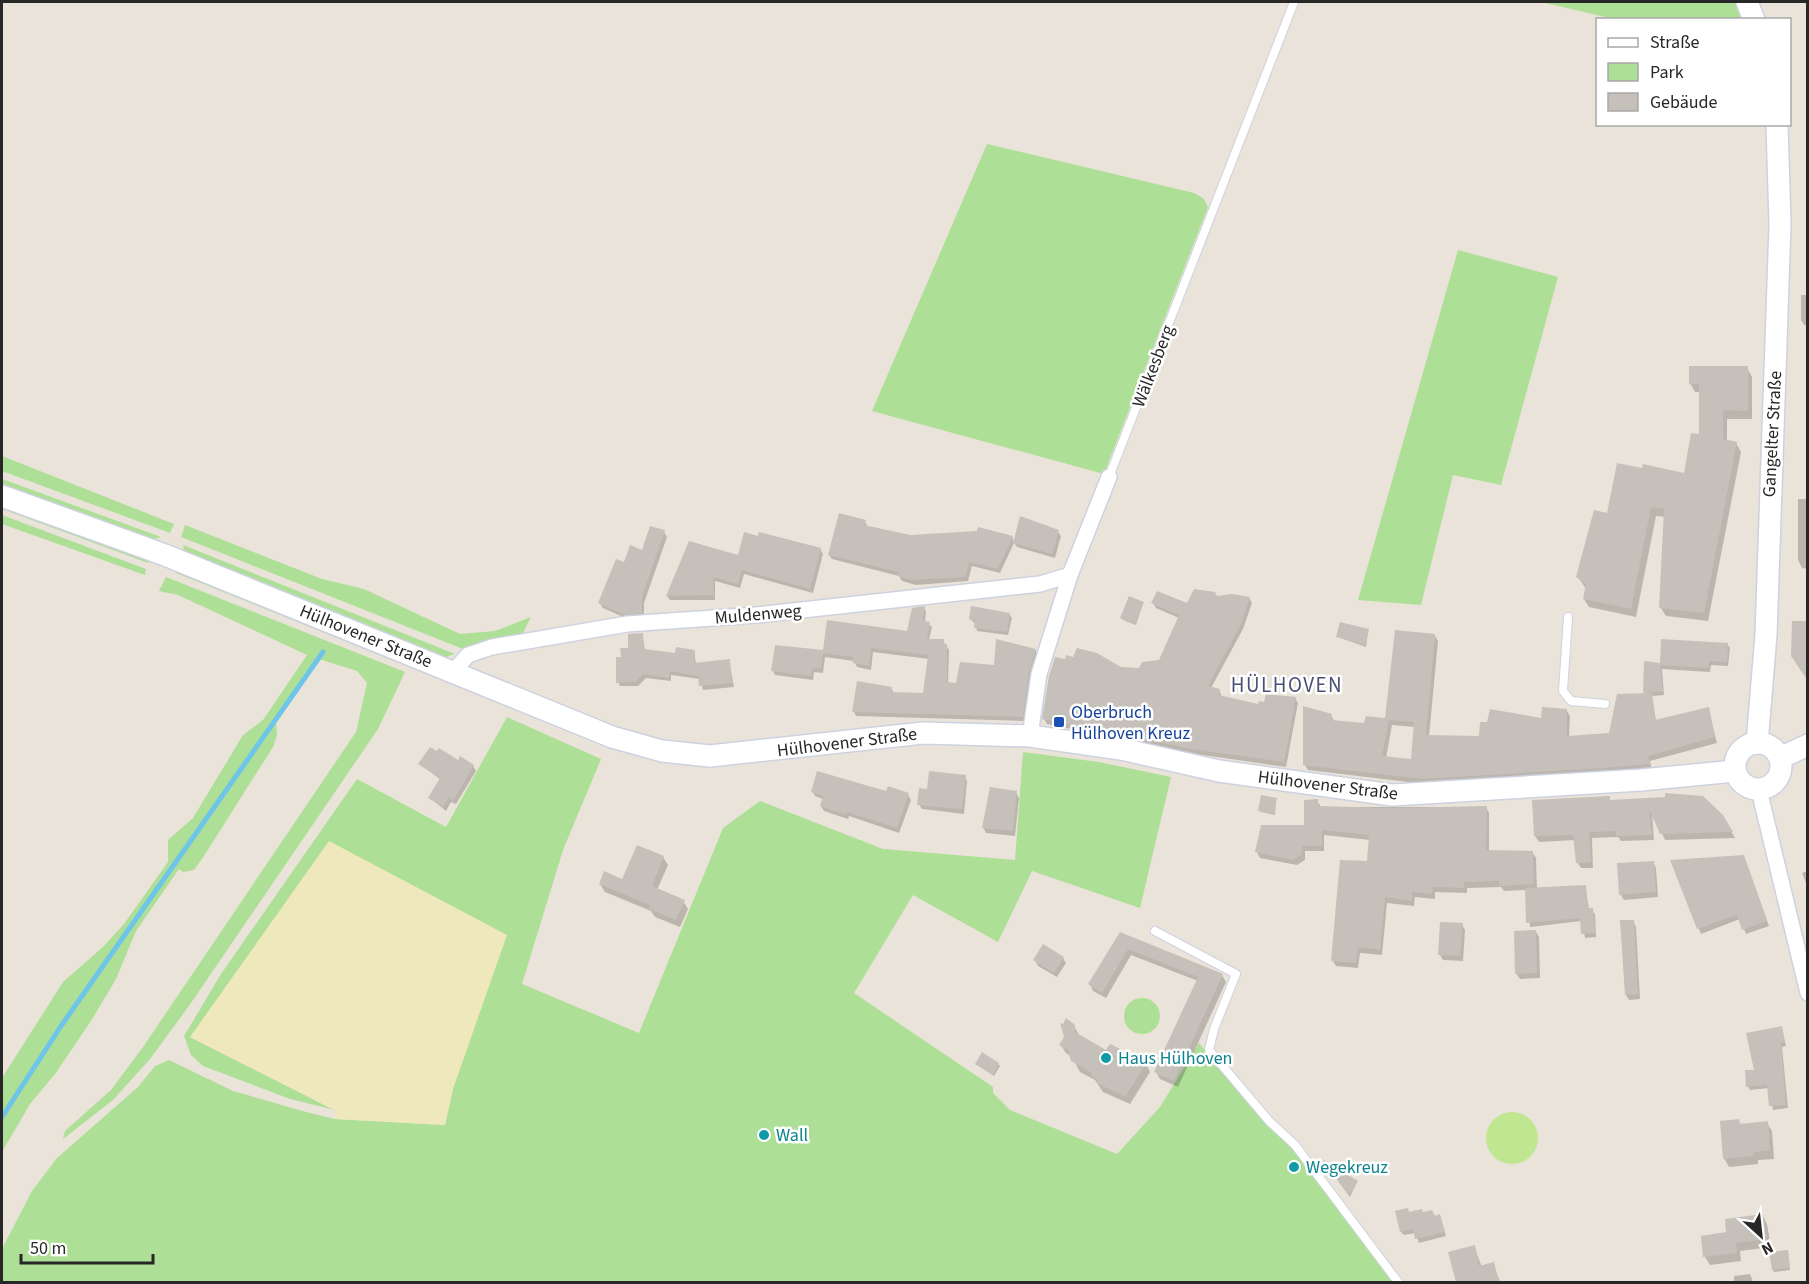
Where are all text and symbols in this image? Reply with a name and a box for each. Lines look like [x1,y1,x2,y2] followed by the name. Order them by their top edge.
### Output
[1596,18,1791,126] legend
[1650,30,1700,55] text: Straße
[1650,60,1684,85] text: Park
[1650,90,1718,115] text: Gebäude
[1126,321,1181,411] street label: Wälkesberg
[1757,370,1788,498] street label: Gangelter Straße
[296,598,436,674] street label: Hülhovener Straße
[714,598,802,631] street label: Muldenweg
[1231,670,1343,700] district label: HÜLHOVEN
[1071,700,1191,746] place label: Oberbruch Hülhoven Kreuz
[1052,715,1066,729] marker: Oberbruch Hülhoven Kreuz
[776,721,919,763] street label: Hülhovener Straße
[1256,765,1399,806] street label: Hülhovener Straße
[1118,1046,1232,1071] place label: Haus Hülhoven
[1099,1051,1113,1065] marker: Haus Hülhoven
[776,1123,808,1148] place label: Wall
[757,1128,771,1142] marker: Wall
[1306,1155,1388,1180] place label: Wegekreuz
[1287,1160,1301,1174] marker: Wegekreuz
[1731,1206,1791,1266] north arrow
[21,1227,153,1265] scale bar
[30,1236,66,1261] text: 50 m
[1758,1236,1777,1261] text: N

